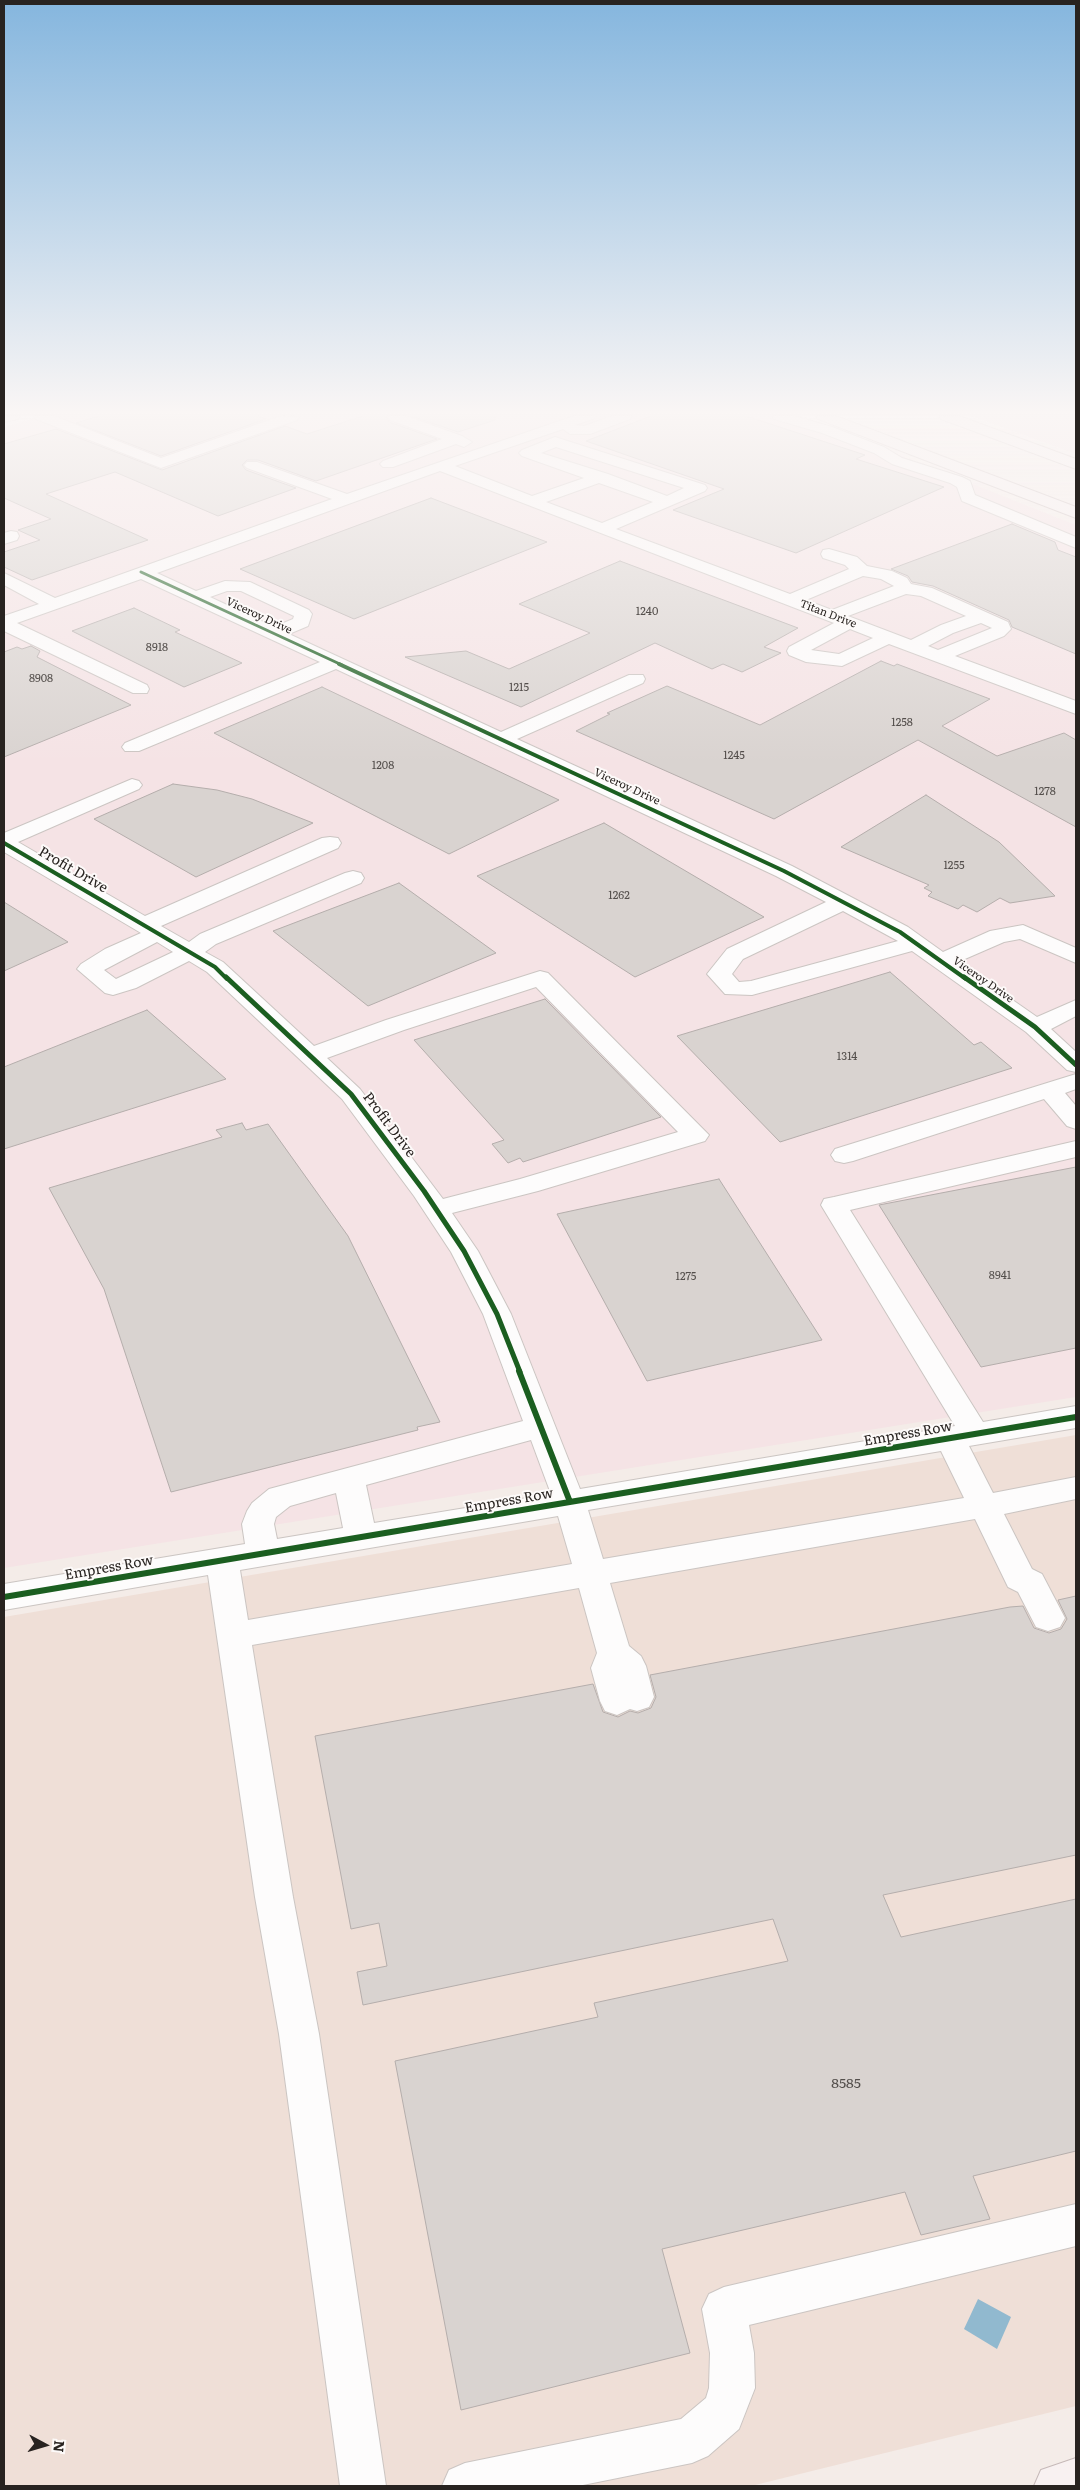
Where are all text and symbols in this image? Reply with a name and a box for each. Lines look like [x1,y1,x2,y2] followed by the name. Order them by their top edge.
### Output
[224,595,294,637] street label: Viceroy Drive
[798,597,858,631] street label: Titan Drive
[636,605,658,619] house number: 1240
[146,641,168,655] house number: 8918
[29,672,53,686] house number: 8908
[509,681,529,695] house number: 1215
[891,716,913,730] house number: 1258
[723,749,745,763] house number: 1245
[372,759,394,773] house number: 1208
[592,766,662,808] street label: Viceroy Drive
[1034,785,1056,799] house number: 1278
[35,843,111,897] street label: Profit Drive
[943,859,965,873] house number: 1255
[608,889,630,903] house number: 1262
[950,954,1016,1006] street label: Viceroy Drive
[837,1050,857,1064] house number: 1314
[359,1089,419,1161] street label: Profit Drive
[989,1269,1011,1283] house number: 8941
[676,1270,696,1284] house number: 1275
[862,1418,954,1450] street label: Empress Row
[463,1485,555,1517] street label: Empress Row
[63,1552,155,1584] street label: Empress Row
[831,2076,861,2092] house number: 8585
[20,2420,70,2470] north arrow
[49,2440,70,2453] text: N

